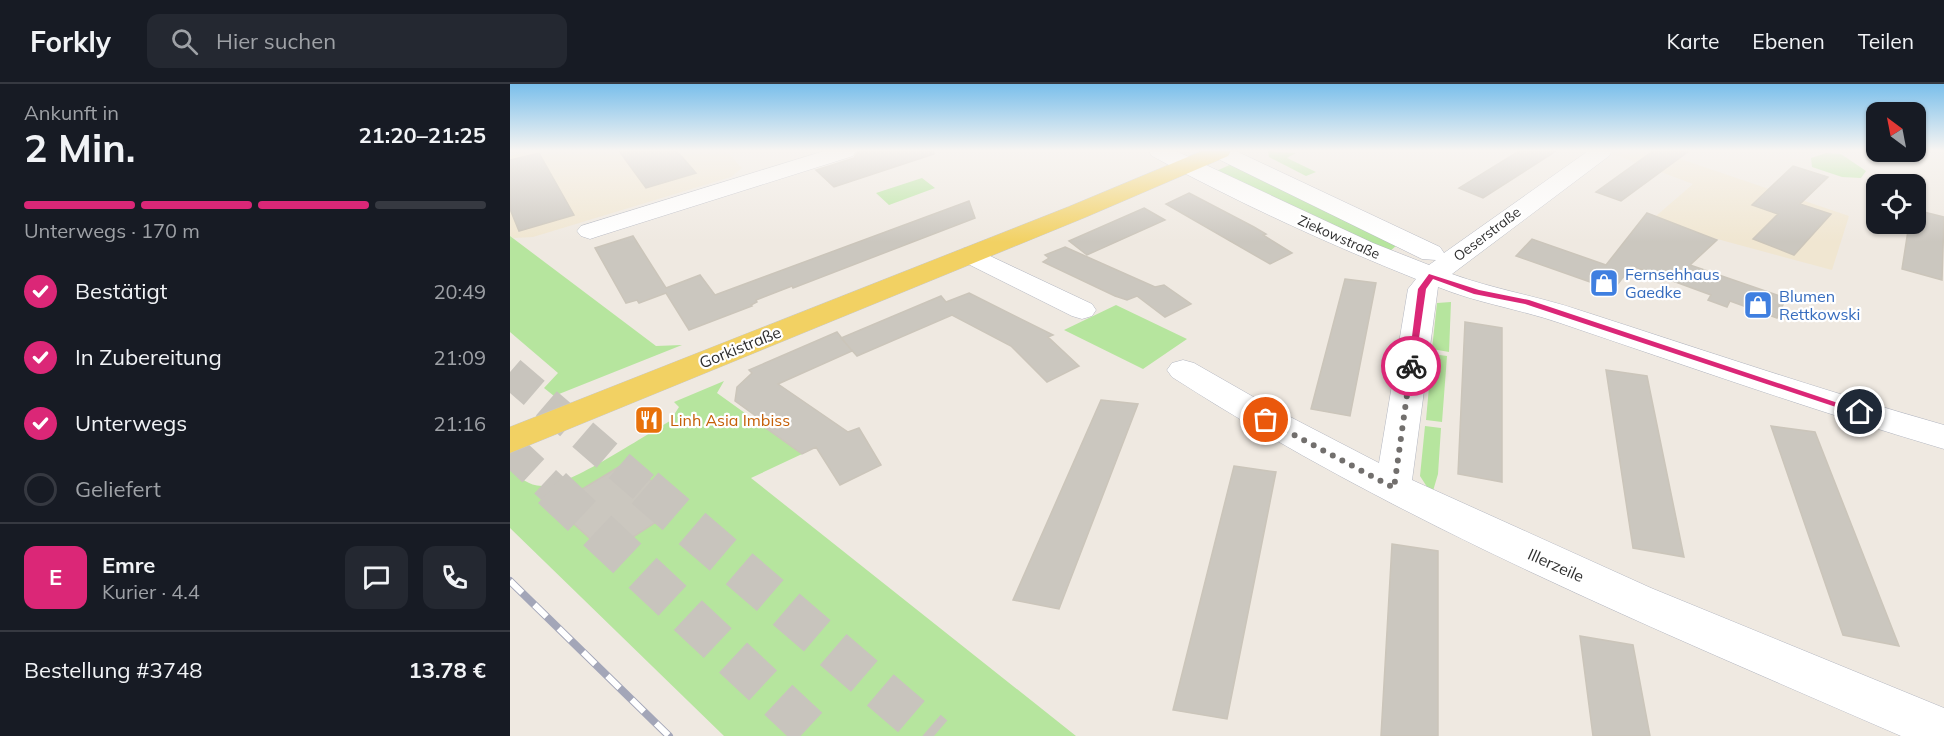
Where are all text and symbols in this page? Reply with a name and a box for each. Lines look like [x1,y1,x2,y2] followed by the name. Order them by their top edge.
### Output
[147,14,567,68] search box
[30,24,111,59] text: Forkly
[168,25,201,58] icon: search
[216,27,336,55] text: Hier suchen
[1667,28,1719,54] text: Karte
[1752,28,1825,54] text: Ebenen
[1858,28,1914,54] text: Teilen
[24,100,119,125] text: Ankunft in
[1866,102,1926,162] north arrow
[1866,102,1926,234] map controls
[358,121,486,149] text: 21:20–21:25
[24,123,135,172] text: 2 Min.
[1866,174,1926,234] button: locate
[1450,203,1524,265] street label: Oeserstraße
[1295,211,1383,263] street label: Ziekowstraße
[24,218,200,243] text: Unterwegs · 170 m
[1625,264,1720,302] place label: Fernsehhaus Gaedke
[1588,267,1620,299] shop icon: Fernsehhaus Gaedke
[24,275,57,308] icon: check
[75,277,168,305] text: Bestätigt
[433,279,486,304] text: 20:49
[1779,286,1860,324] place label: Blumen Rettkowski
[1742,289,1774,321] shop icon: Blumen Rettkowski
[696,322,784,372] street label: Gorkistraße
[1381,336,1441,396] courier
[24,341,57,374] icon: check
[75,343,222,371] text: In Zubereitung
[433,345,486,370] text: 21:09
[1395,350,1428,383] icon: bike
[1834,386,1885,437] pin
[1240,394,1291,445] pin
[1843,395,1876,428] icon: home
[1249,403,1282,436] icon: bag
[633,404,665,436] restaurant icon: Linh Asia Imbiss
[24,407,57,440] icon: check
[75,409,187,437] text: Unterwegs
[670,410,790,430] place label: Linh Asia Imbiss
[433,411,486,436] text: 21:16
[75,475,161,503] text: Geliefert
[1525,544,1587,586] street label: Illerzeile
[345,546,408,609] button: chat
[423,546,486,609] button: phone
[102,551,155,579] text: Emre
[49,563,62,591] text: E
[102,579,200,604] text: Kurier · 4.4
[24,656,202,684] text: Bestellung #3748
[409,656,486,684] text: 13.78 €

